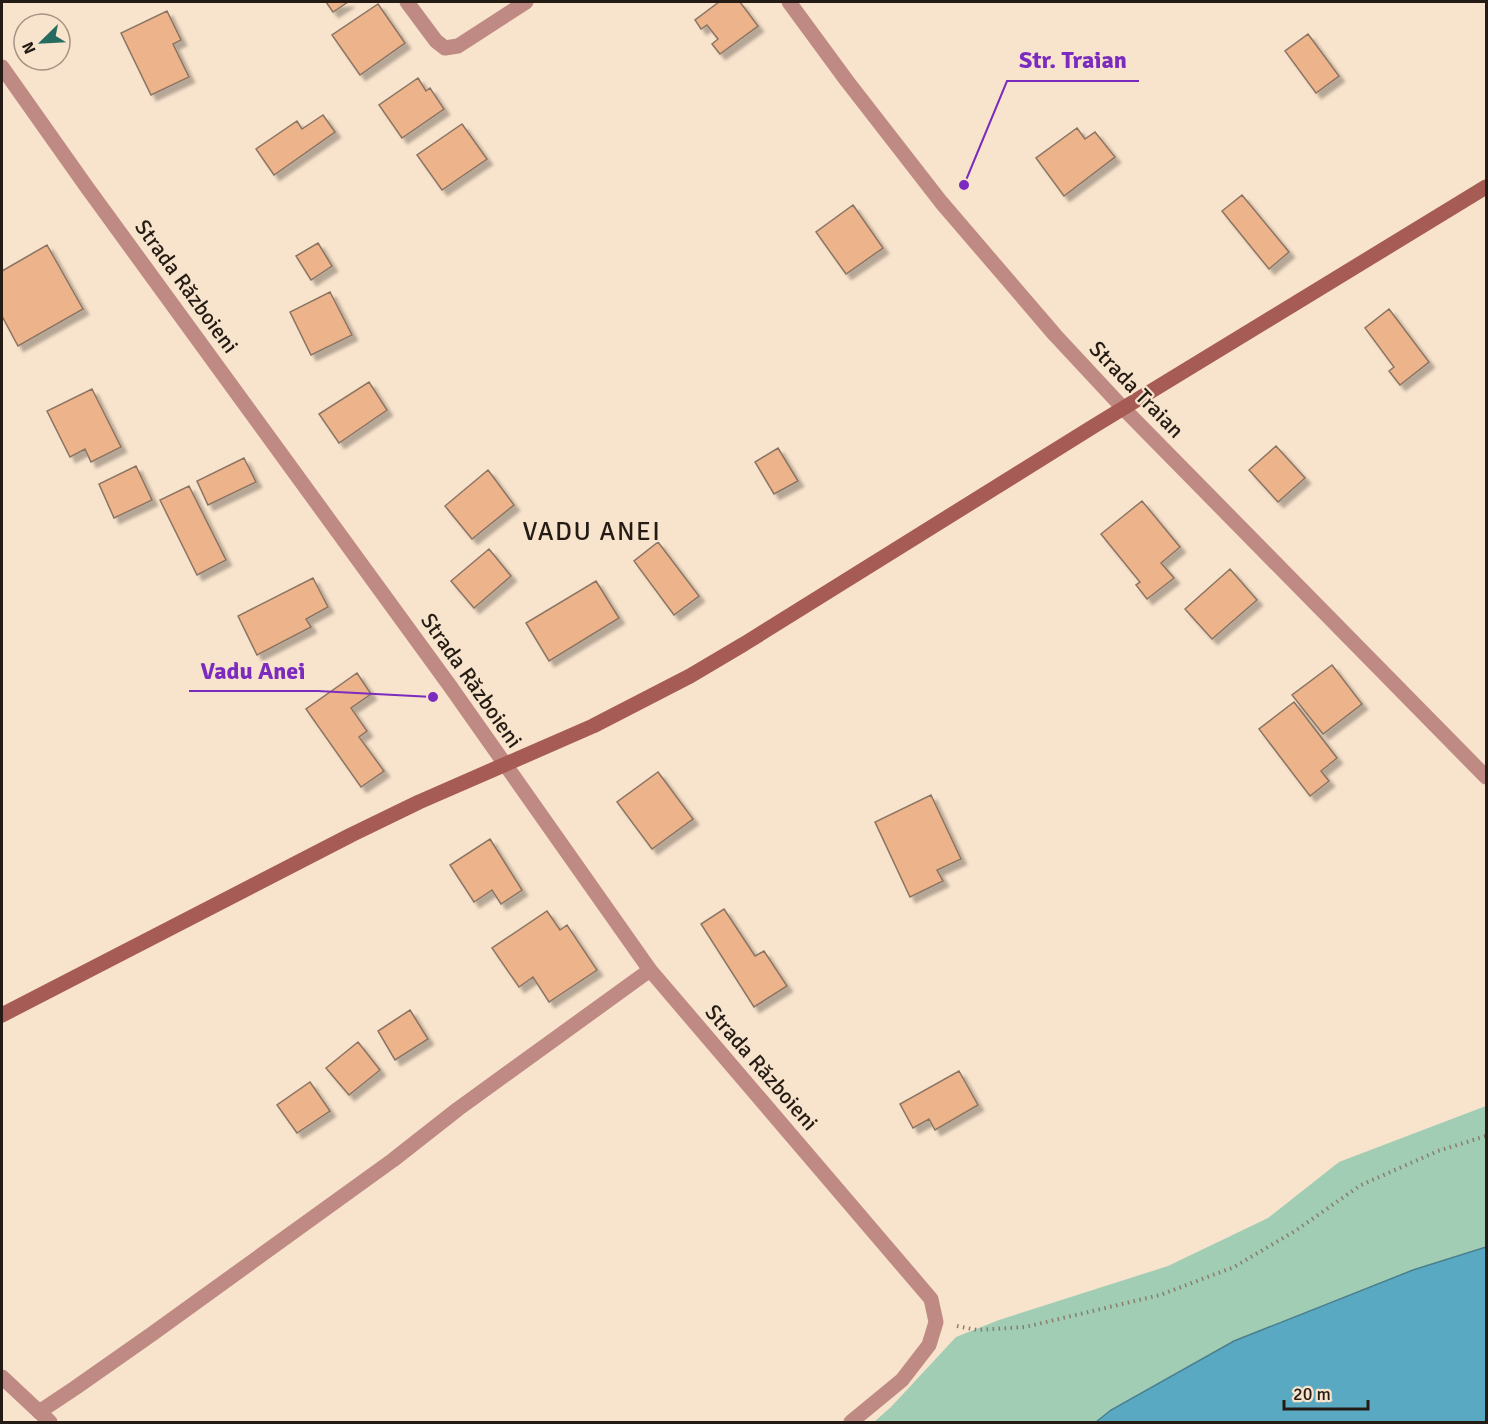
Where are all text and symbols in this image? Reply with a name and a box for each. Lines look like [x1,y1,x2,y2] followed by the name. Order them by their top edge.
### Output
[12,12,72,72] north arrow
[18,39,41,57] text: N
[1007,39,1139,81] callout: Str. Traian
[1019,45,1127,75] text: Str. Traian
[129,214,244,358] street label: Strada Războieni
[1084,335,1190,444] street label: Strada Traian
[523,516,661,548] district label: VADU ANEI
[415,608,528,753] street label: Strada Războieni
[189,649,318,691] callout: Vadu Anei
[201,656,305,686] text: Vadu Anei
[699,999,824,1136] street label: Strada Războieni
[1284,1373,1368,1411] scale bar
[1293,1383,1331,1405] text: 20 m

